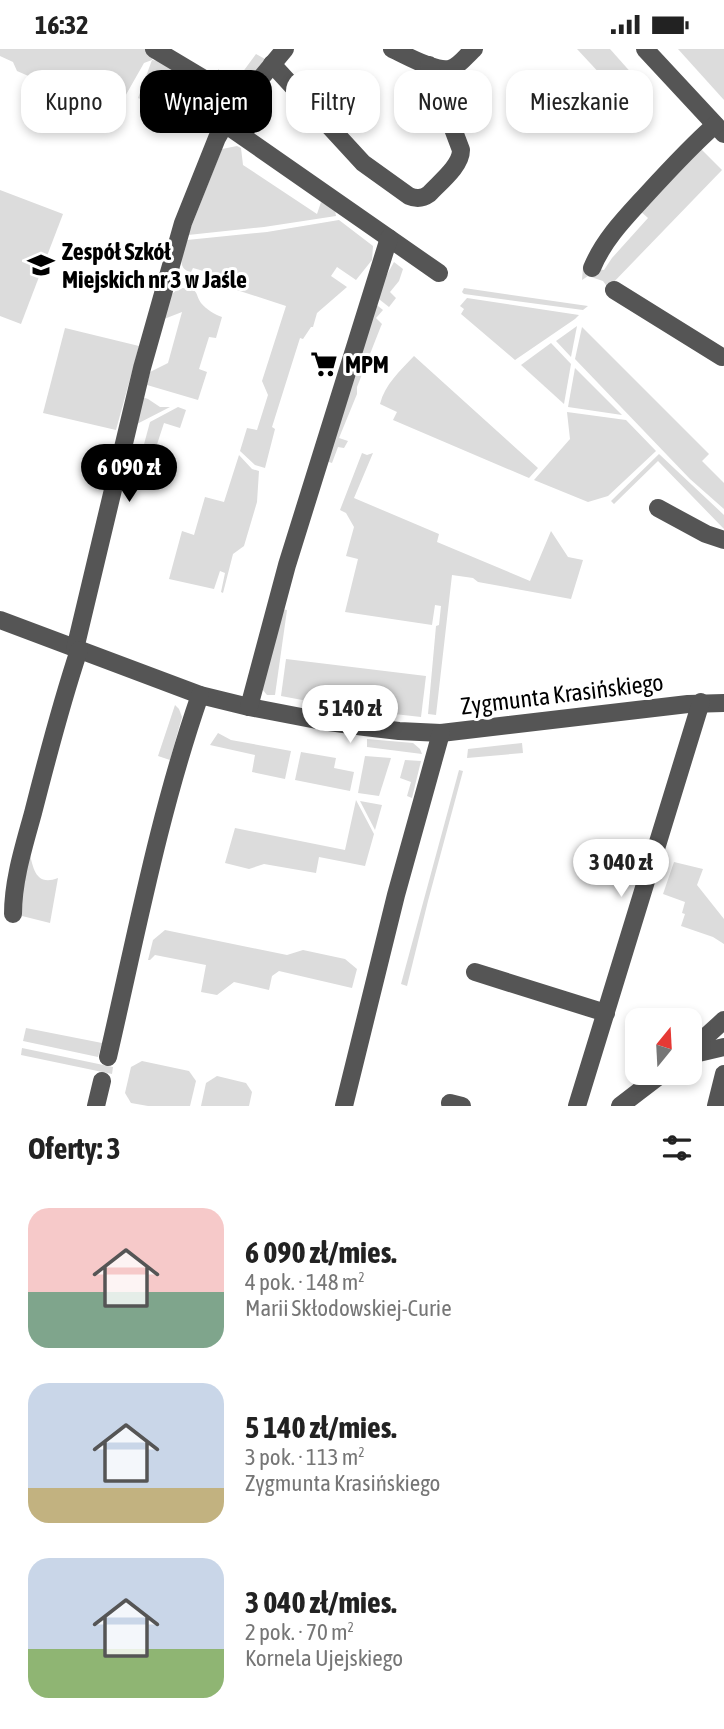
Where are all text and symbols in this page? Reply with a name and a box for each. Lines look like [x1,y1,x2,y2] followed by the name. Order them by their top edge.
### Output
[35,10,89,40] text: 16:32
[21,70,126,133] chip: Kupno
[140,70,272,133] chip: Wynajem
[286,70,380,133] chip: Filtry
[394,70,492,133] chip: Nowe
[506,70,653,133] chip: Mieszkanie
[62,238,247,293] place label: Zespół Szkół Miejskich nr 3 w Jaśle
[26,250,56,280] school or university icon: Zespół Szkół Miejskich nr 3 w Jaśle
[309,349,339,379] supermarket icon: MPM
[345,351,389,378] place label: MPM
[57,445,201,504] pin: 6 090 zł
[97,454,161,480] text: 6 090 zł
[459,668,665,720] street label: Zygmunta Krasińskiego
[278,685,422,745] pin: 5 140 zł
[318,695,382,721] text: 5 140 zł
[549,839,693,899] pin: 3 040 zł
[589,849,653,875] text: 3 040 zł
[625,1008,702,1085] north arrow
[625,1008,702,1085] map controls
[658,1129,696,1167] icon: filters
[28,1131,121,1165] text: Oferty: 3
[245,1235,397,1269] text: 6 090 zł/mies.
[84,1236,168,1320] icon: home
[245,1269,365,1295] text: 4 pok. · 148 m²
[245,1295,452,1321] text: Marii Skłodowskiej-Curie
[245,1410,397,1444] text: 5 140 zł/mies.
[84,1411,168,1495] icon: home
[245,1444,365,1470] text: 3 pok. · 113 m²
[245,1470,440,1496] text: Zygmunta Krasińskiego
[245,1585,397,1619] text: 3 040 zł/mies.
[84,1586,168,1670] icon: home
[245,1619,354,1645] text: 2 pok. · 70 m²
[245,1645,403,1671] text: Kornela Ujejskiego

